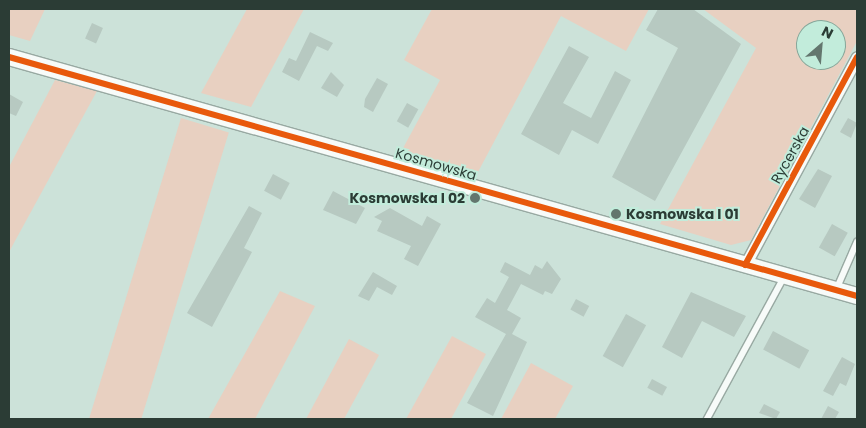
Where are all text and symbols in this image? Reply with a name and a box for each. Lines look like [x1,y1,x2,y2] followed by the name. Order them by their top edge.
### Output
[796,20,846,70] north arrow
[818,21,837,44] text: N
[767,123,813,187] street label: Rycerska
[394,144,478,184] street label: Kosmowska
[349,190,465,206] place label: Kosmowska I 02
[469,192,481,204] marker: Kosmowska I 02
[626,206,739,222] place label: Kosmowska I 01
[610,208,622,220] marker: Kosmowska I 01

